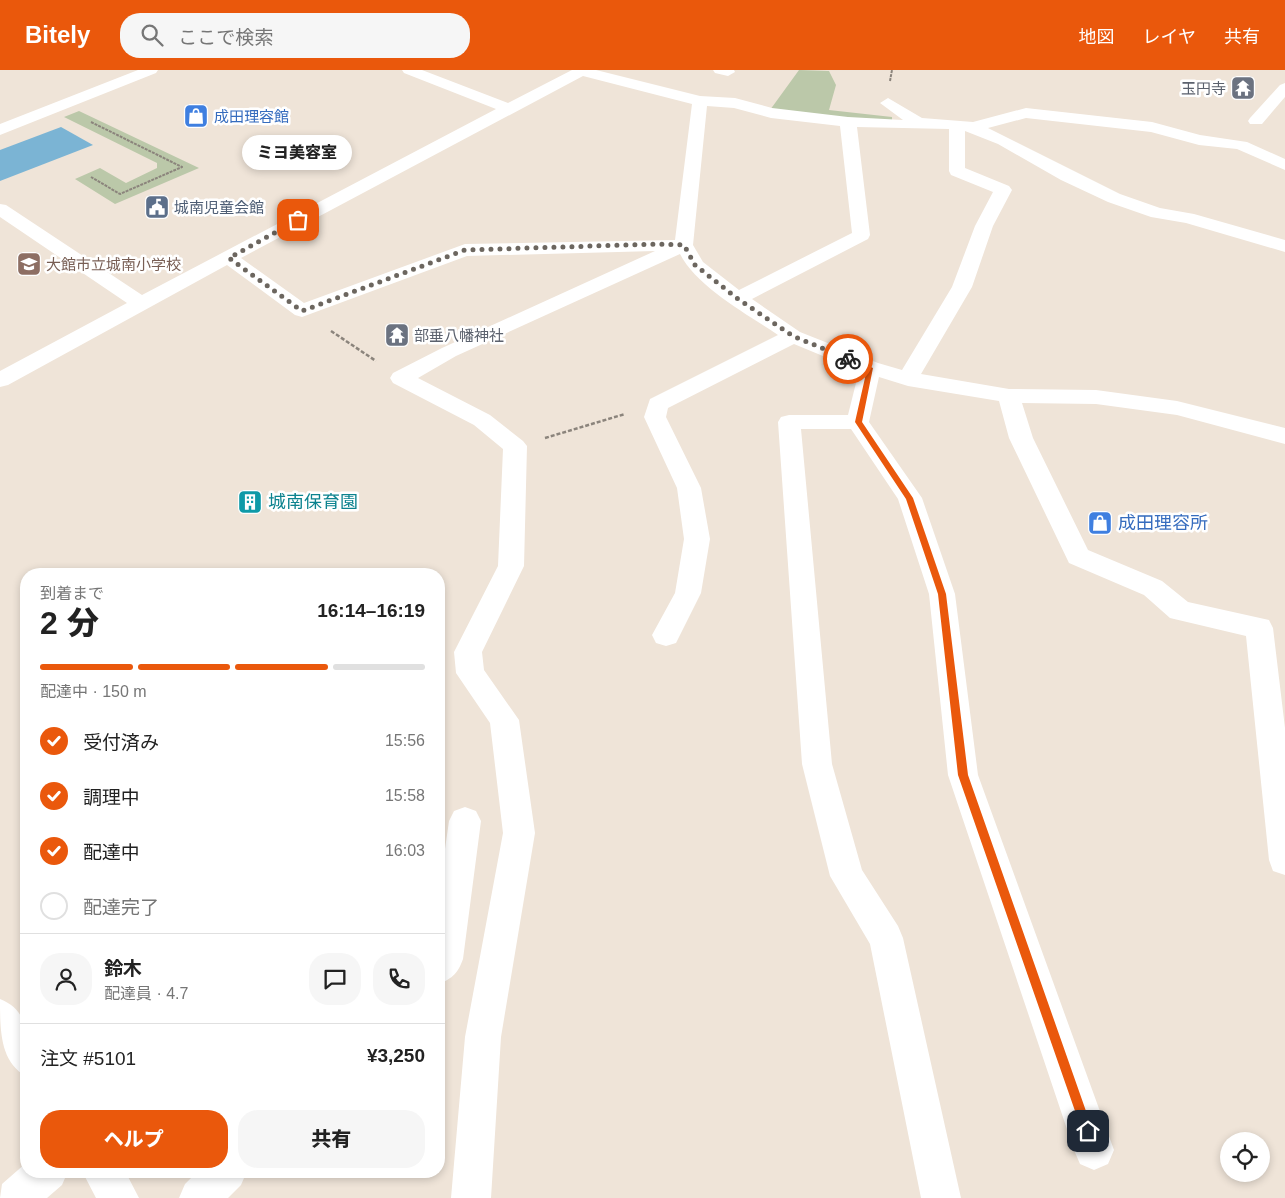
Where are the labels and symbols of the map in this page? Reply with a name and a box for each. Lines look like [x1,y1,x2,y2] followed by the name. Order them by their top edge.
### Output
[1230,75,1256,101] temple icon: 玉円寺
[1181,80,1226,97] place label: 玉円寺
[183,103,209,129] shop icon: 成田理容館
[214,108,289,125] place label: 成田理容館
[243,135,353,170] callout: ミヨ美容室
[144,194,170,220] public building icon: 城南児童会館
[174,199,264,216] place label: 城南児童会館
[277,199,319,241] pin
[16,251,42,277] school or university icon: 大館市立城南小学校
[46,256,181,273] place label: 大館市立城南小学校
[384,322,410,348] temple icon: 部垂八幡神社
[414,327,504,344] place label: 部垂八幡神社
[823,334,873,384] courier
[237,489,263,515] building icon: 城南保育園
[268,492,358,512] place label: 城南保育園
[1087,510,1113,536] shop icon: 成田理容所
[1118,513,1208,533] place label: 成田理容所
[1067,1110,1109,1152] pin

